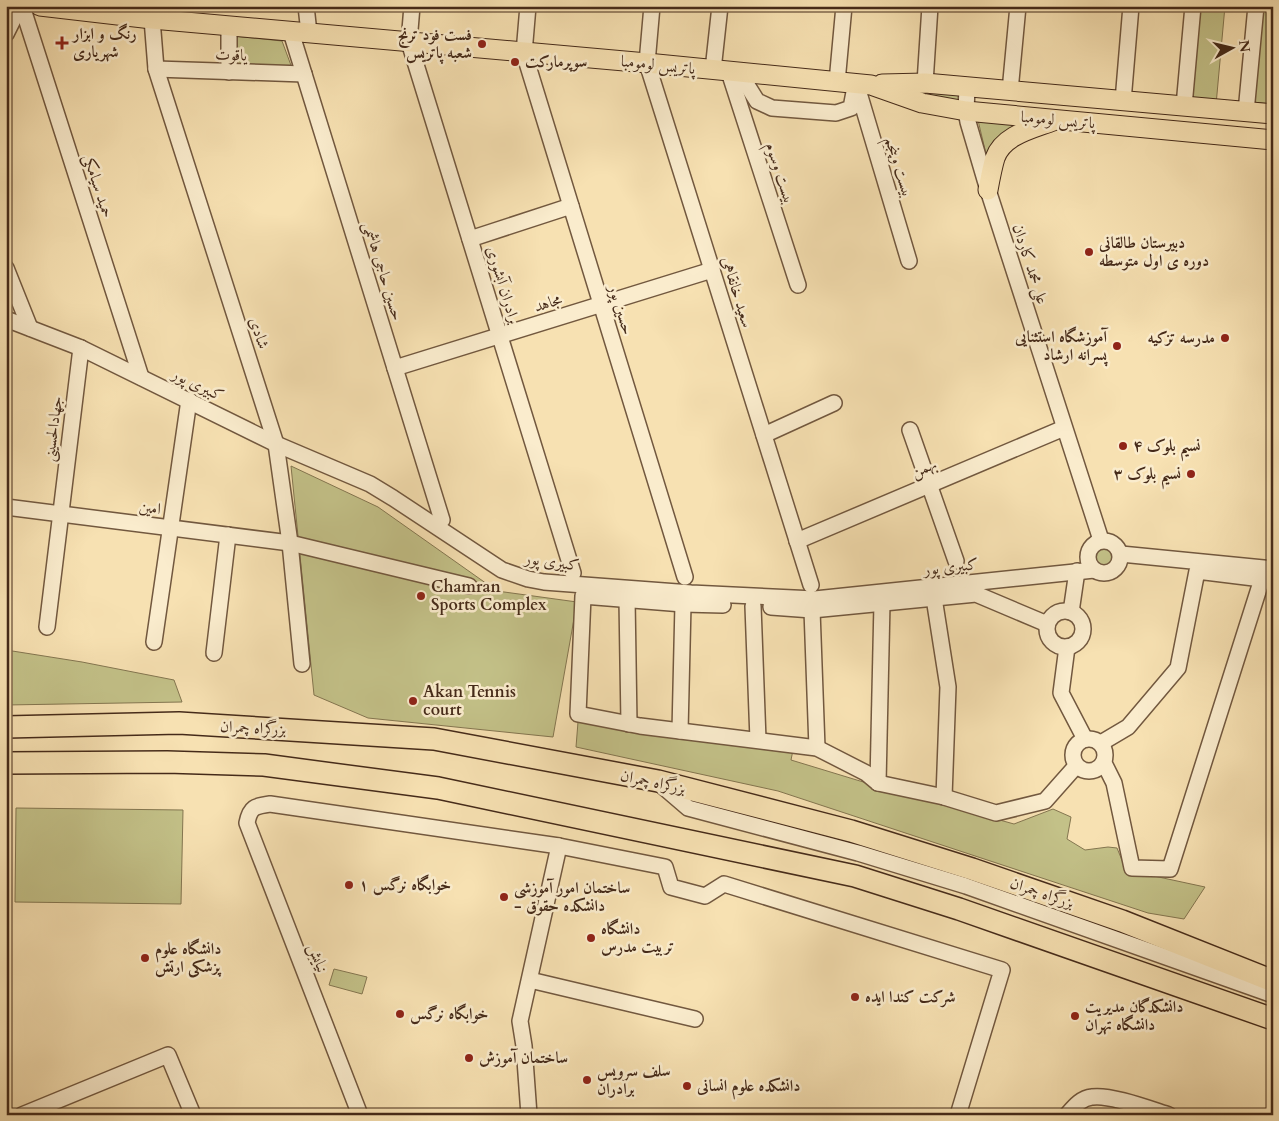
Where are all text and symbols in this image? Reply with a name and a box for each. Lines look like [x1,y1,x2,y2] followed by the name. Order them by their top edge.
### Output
[1206,22,1256,72] north arrow
[71,23,137,63] place label: رنگ و ابزار شهریاری
[398,24,472,65] place label: فست فود ترنج شعبه پاتریس
[55,36,69,50] marker: رنگ و ابزار شهریاری
[476,38,488,50] marker: فست فود ترنج شعبه پاتریس
[1234,39,1255,54] text: N
[215,43,248,67] street label: یاقوت
[620,50,697,80] street label: پاتریس لومومبا
[525,51,587,73] place label: سوپرمارکت
[509,56,521,68] marker: سوپرمارکت
[1020,106,1097,134] street label: پاتریس لومومبا
[876,134,919,201] street label: بیست وپنجم
[757,139,800,207] street label: بیست وسوم
[77,151,119,221] street label: حمید سیامکی
[357,219,409,323] street label: حسین حاجی هاشمی
[1007,221,1053,307] street label: علی محمد کاردان
[1098,232,1209,272] place label: دبیرستان طالقانی دوره ی اول متوسطه
[481,243,525,327] street label: برادران آبشوری
[1083,246,1095,258] marker: دبیرستان طالقانی دوره ی اول متوسطه
[716,254,758,330] street label: سعید خانقاهی
[602,280,639,338] street label: حسین پور
[531,288,565,318] street label: مجاهد
[244,314,274,352] street label: شادی
[1014,326,1110,367] place label: آموزشگاه استثنایی پسرانه ارشاد
[1147,327,1215,349] place label: مدرسه تزکیه
[1219,332,1231,344] marker: مدرسه تزکیه
[1111,340,1123,352] marker: آموزشگاه استثنایی پسرانه ارشاد
[167,362,227,407] street label: کبیری پور
[38,395,68,463] street label: جهادالحسینی
[1133,435,1200,462] place label: نسیم بلوک ۴
[1117,440,1129,452] marker: نسیم بلوک ۴
[908,453,940,483] street label: بهمن
[1114,463,1181,490] place label: نسیم بلوک ۳
[1185,468,1197,480] marker: نسیم بلوک ۳
[138,496,162,520] street label: امین
[521,547,581,577] street label: کبیری پور
[921,553,979,581] street label: کبیری پور
[431,576,547,616] place label: Chamran Sports Complex
[415,590,427,602] marker: Chamran Sports Complex
[423,681,516,721] place label: Akan Tennis court
[407,695,419,707] marker: Akan Tennis court
[219,715,287,741] street label: بزرگراه چمران
[618,764,688,800] street label: بزرگراه چمران
[1007,872,1077,914] street label: بزرگراه چمران
[359,874,451,896] place label: خوابگاه نرگس ۱
[514,877,630,917] place label: ساختمان امور آموزشی - دانشکده حقوق
[343,879,355,891] marker: خوابگاه نرگس ۱
[498,891,510,903] marker: ساختمان امور آموزشی - دانشکده حقوق
[601,918,674,958] place label: دانشگاه تربیت مدرس
[585,932,597,944] marker: دانشگاه تربیت مدرس
[155,938,222,978] place label: دانشگاه علوم پزشکی ارتش
[302,940,334,976] street label: نیایش
[139,952,151,964] marker: دانشگاه علوم پزشکی ارتش
[865,986,956,1008] place label: شرکت کندا ایده
[849,991,861,1003] marker: شرکت کندا ایده
[1085,996,1184,1036] place label: دانشکدگان مدیریت دانشگاه تهران
[410,1003,488,1025] place label: خوابگاه نرگس
[394,1008,406,1020] marker: خوابگاه نرگس
[1069,1010,1081,1022] marker: دانشکدگان مدیریت دانشگاه تهران
[479,1047,568,1069] place label: ساختمان آموزش
[463,1052,475,1064] marker: ساختمان آموزش
[597,1060,671,1100] place label: سلف سرویس برادران
[581,1074,593,1086] marker: سلف سرویس برادران
[696,1075,800,1100] place label: دانشکده علوم انسانی
[681,1080,693,1092] marker: دانشکده علوم انسانی

